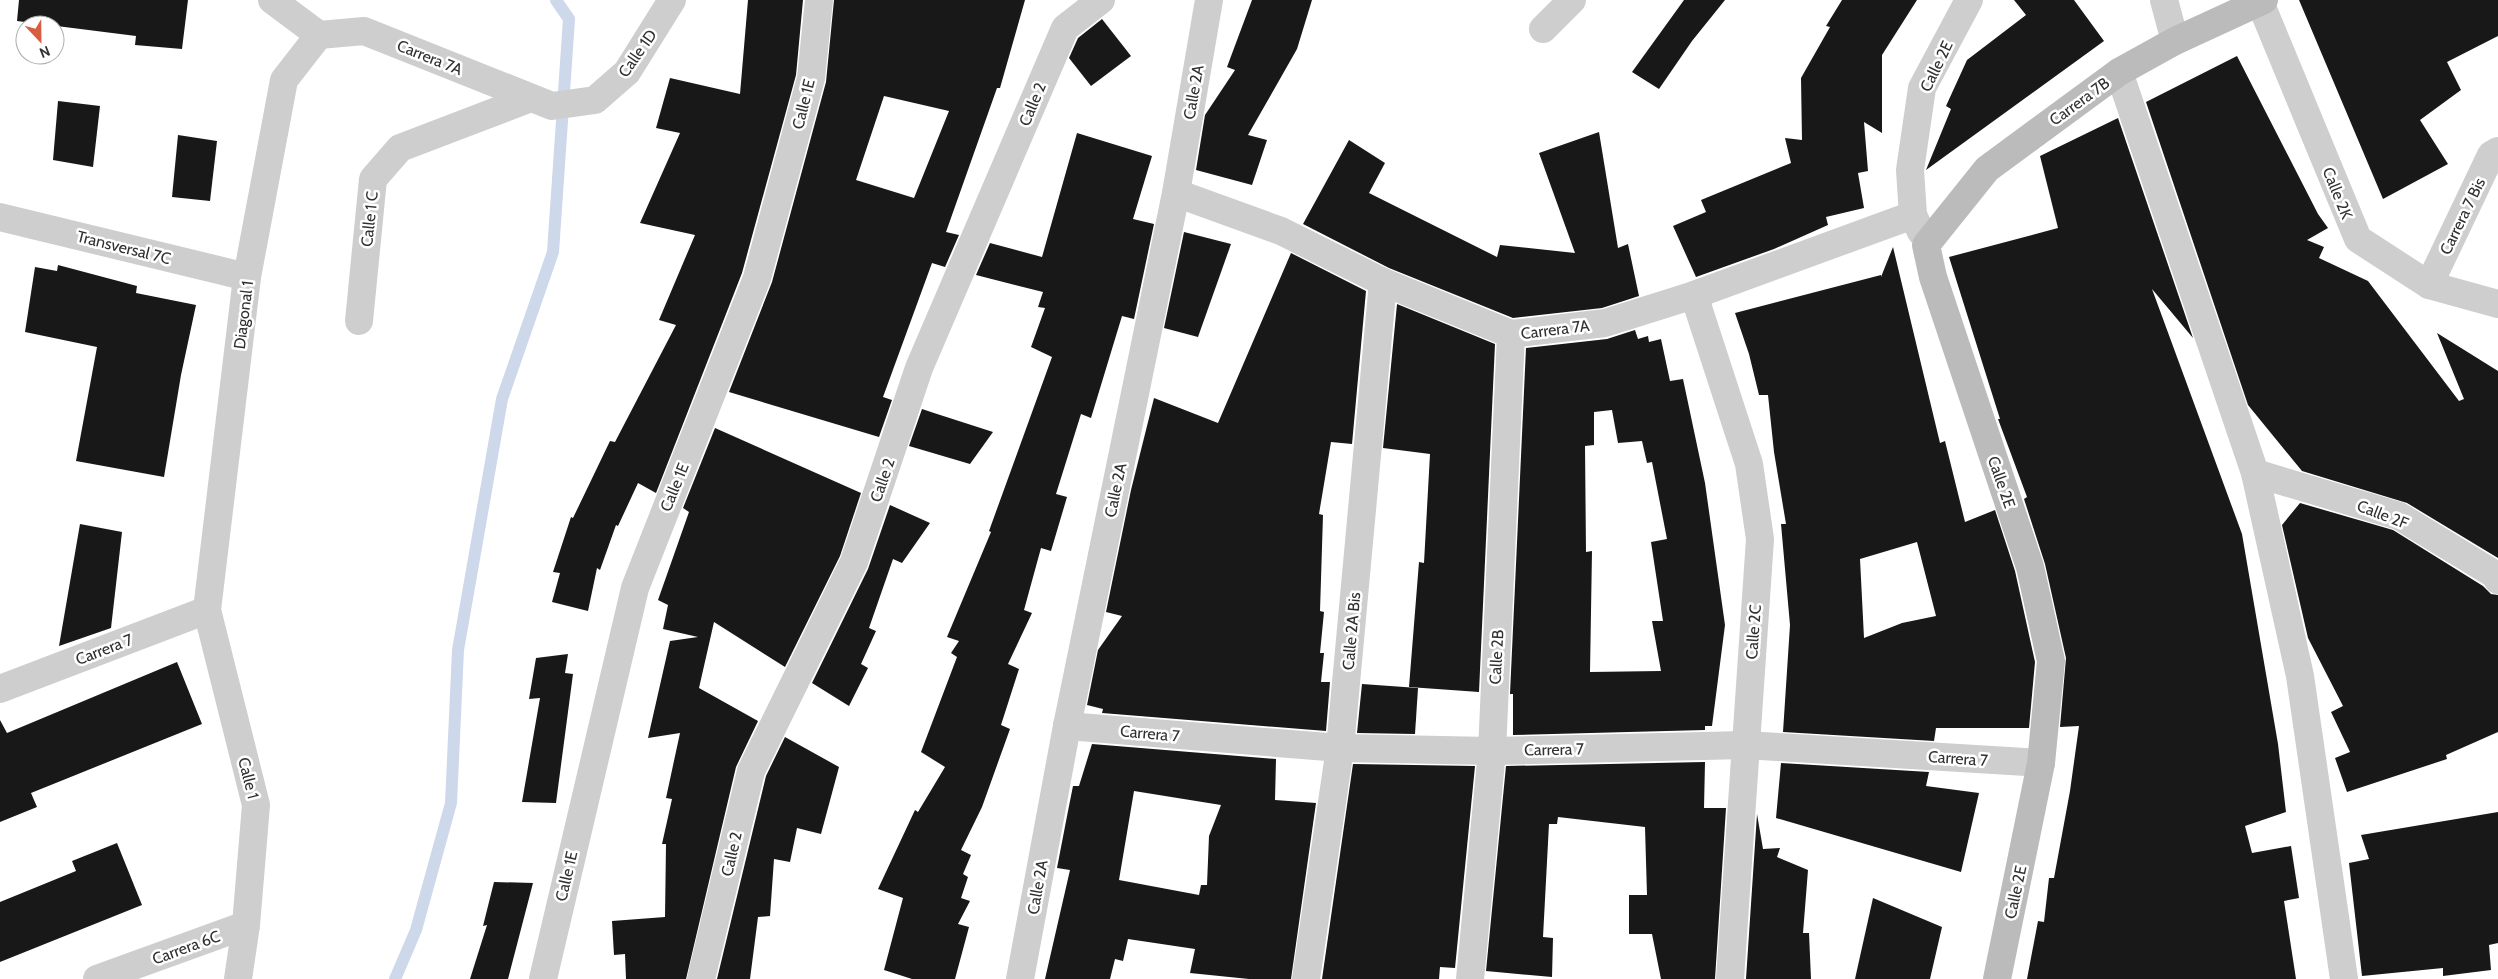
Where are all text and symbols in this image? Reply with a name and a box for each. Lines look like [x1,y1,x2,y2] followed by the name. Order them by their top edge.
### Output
[15,15,65,65] north arrow
[614,26,661,81] street label: Calle 1D
[394,36,465,79] street label: Carrera 7A
[1916,38,1957,95] street label: Calle 2E
[37,42,53,62] text: N
[1179,63,1208,121] street label: Calle 2A
[2046,73,2113,130] street label: Carrera 7B
[788,77,819,131] street label: Calle 1E
[1015,80,1050,129] street label: Calle 2
[2319,164,2357,222] street label: Calle 2K
[2436,174,2489,258] street label: Carrera 7 Bis
[357,190,382,248] street label: Calle 1 C
[75,227,173,268] street label: Transversal 7C
[230,280,257,350] street label: Diagonal 1
[1520,316,1591,343] street label: Carrera 7A
[1984,454,2019,511] street label: Calle 2E
[866,456,899,505] street label: Calle 2
[656,460,693,514] street label: Calle 1E
[1100,461,1131,519] street label: Calle 2A
[2354,496,2412,533] street label: Calle 2F
[1339,591,1364,671] street label: Calle 2A Bis
[1742,604,1765,660] street label: Calle 2C
[1486,629,1507,685] street label: Calle 2B
[73,630,136,669] street label: Carrera 7
[1119,721,1181,746] street label: Carrera 7
[1524,739,1584,760] street label: Carrera 7
[1927,747,1989,770] street label: Carrera 7
[234,755,263,801] street label: Calle 1
[717,830,746,878] street label: Calle 2
[552,849,581,903] street label: Calle 1E
[1023,858,1052,916] street label: Calle 2A
[2001,864,2030,921] street label: Calle 2E
[150,926,223,969] street label: Carrera 6C

